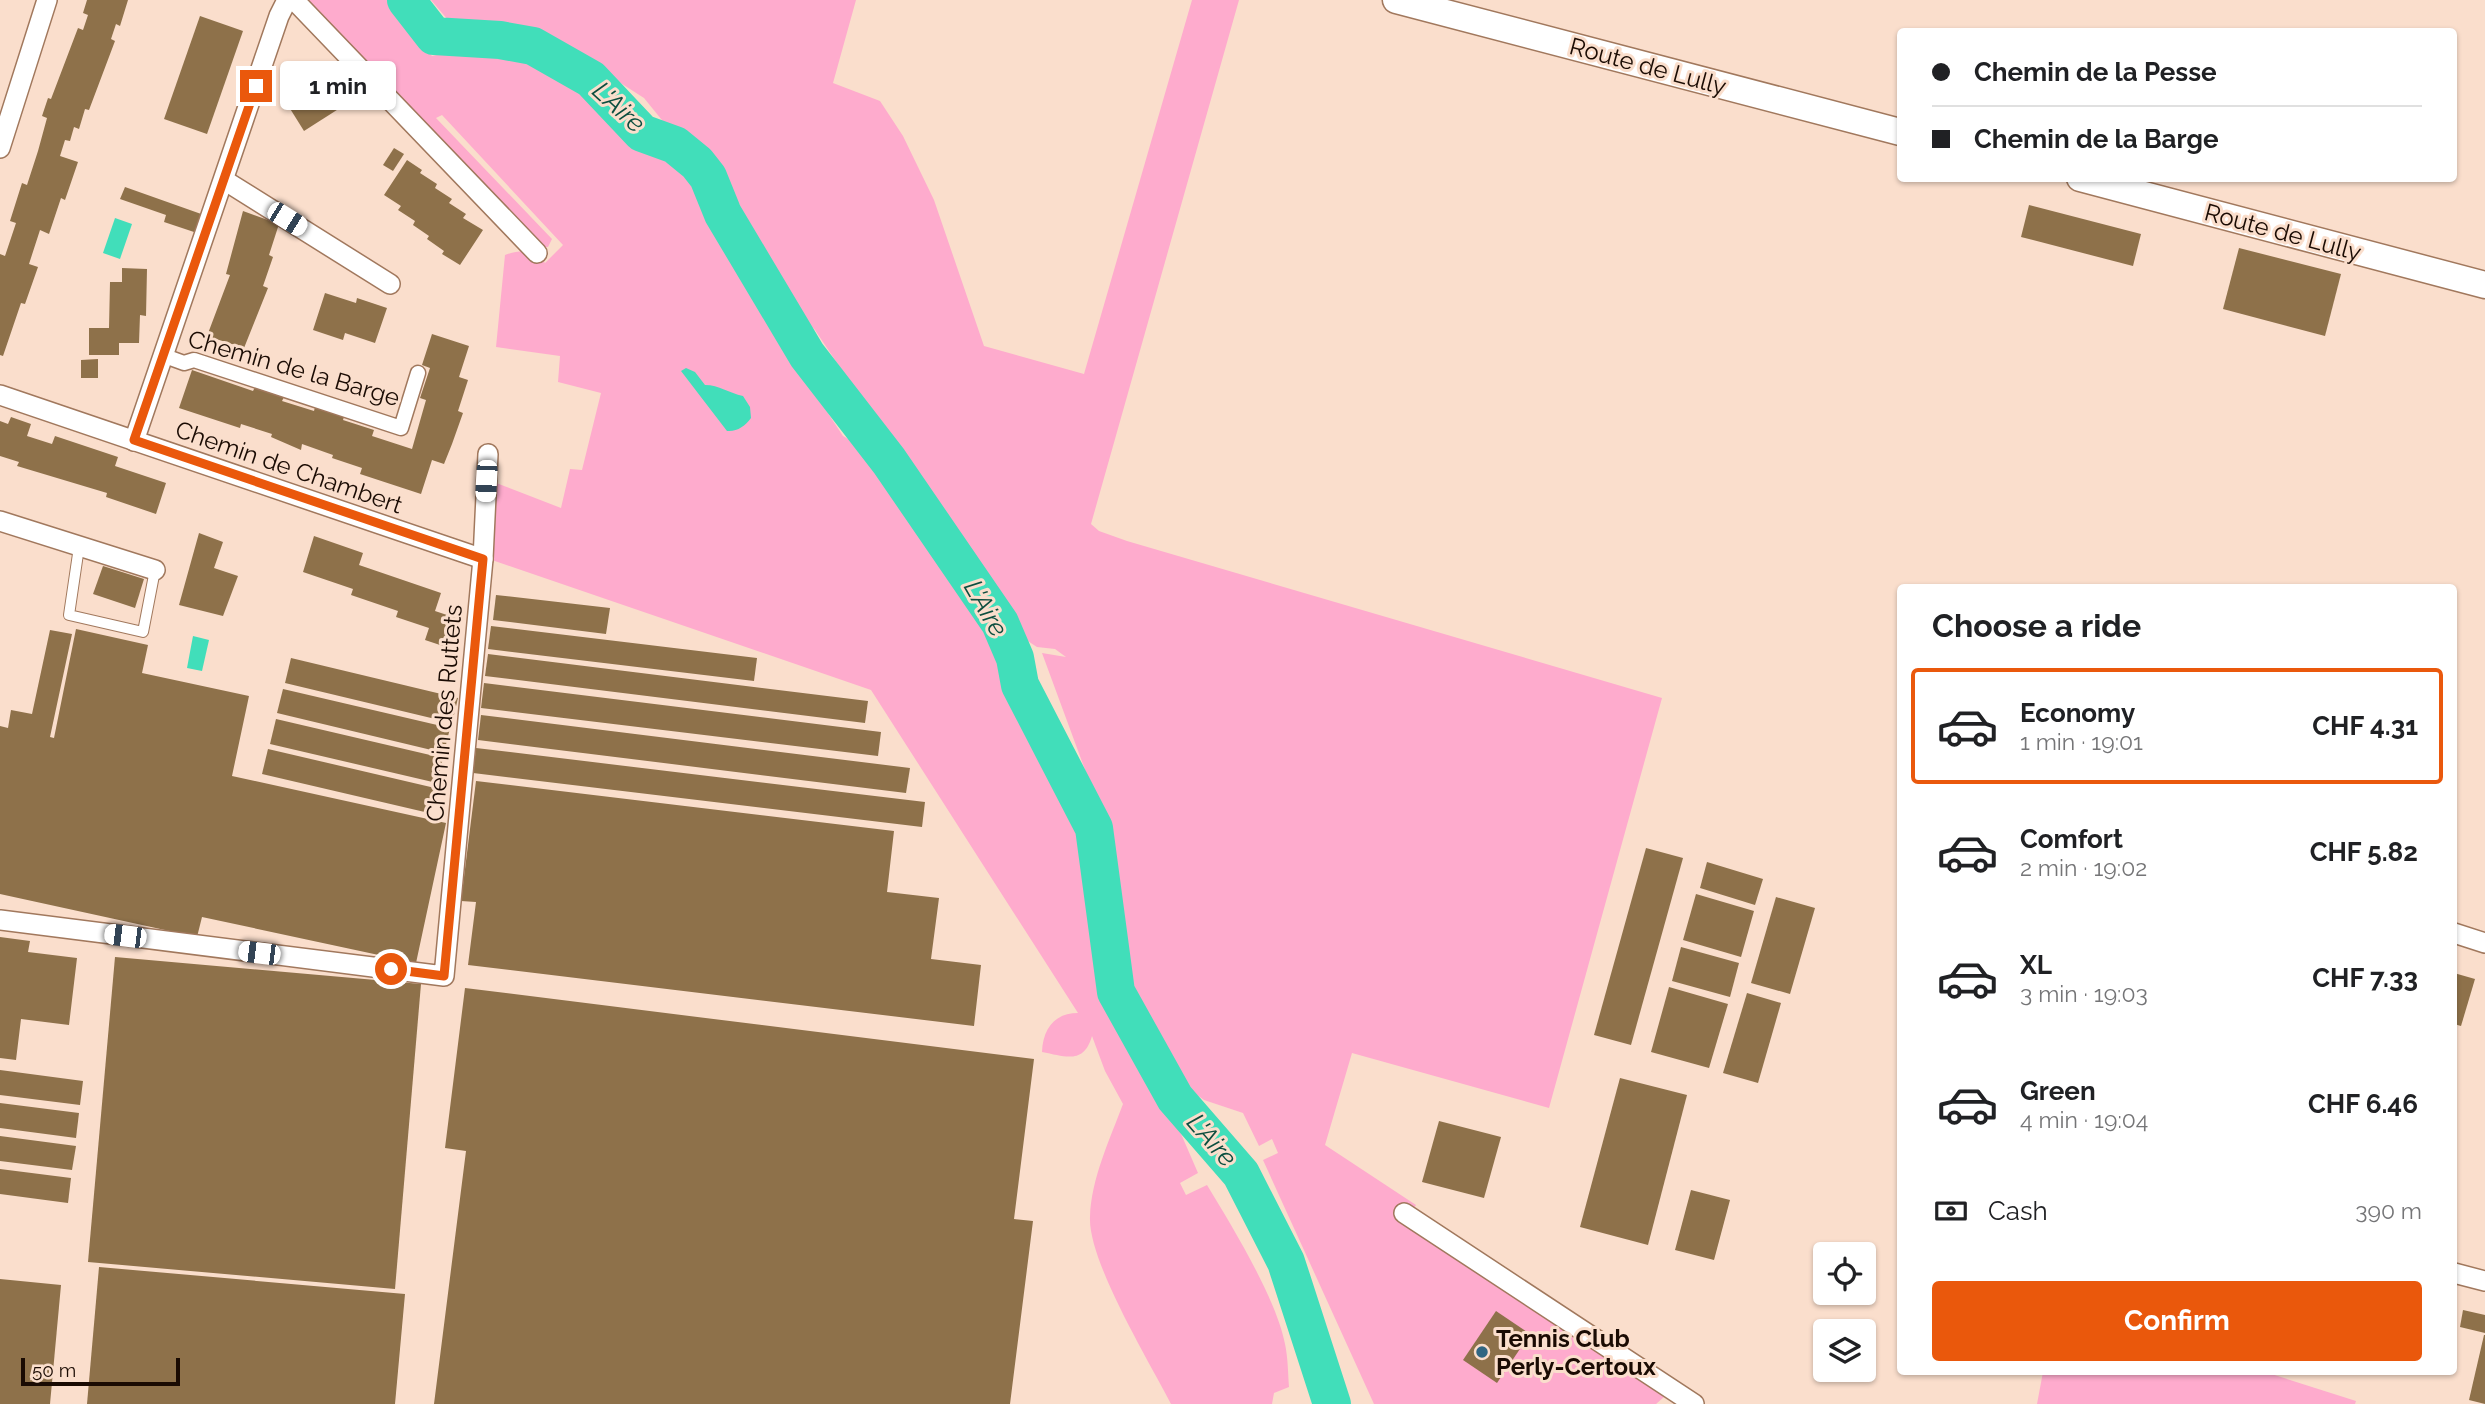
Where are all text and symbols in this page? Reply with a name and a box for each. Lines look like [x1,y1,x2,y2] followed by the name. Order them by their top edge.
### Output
[1567,31,1729,101] street label: Route de Lully
[1974,57,2217,87] text: Chemin de la Pesse
[280,62,396,110] callout: 1 min
[240,70,272,102] route end
[309,72,367,99] text: 1 min
[587,75,651,139] water label: L'Aire
[1974,124,2218,154] text: Chemin de la Barge
[2202,197,2364,267] street label: Route de Lully
[264,199,311,239] car
[185,324,403,412] street label: Chemin de la Barge
[172,415,406,519] street label: Chemin de Chambert
[475,459,498,503] car
[958,574,1014,642] water label: L'Aire
[420,603,468,823] street label: Chemin des Ruttets
[1932,607,2141,644] text: Choose a ride
[1936,695,1999,758] icon: car
[2020,698,2135,728] text: Economy
[2312,711,2418,741] text: CHF 4.31
[2020,728,2143,755] text: 1 min · 19:01
[1936,821,1999,884] icon: car
[2020,824,2123,854] text: Comfort
[2310,837,2418,867] text: CHF 5.82
[2020,854,2147,881] text: 2 min · 19:02
[103,923,148,949] car
[237,940,282,966] car
[1936,947,1999,1010] icon: car
[2020,950,2052,980] text: XL
[375,953,407,985] route start
[2312,963,2418,993] text: CHF 7.33
[2020,980,2148,1007] text: 3 min · 19:03
[1936,1073,1999,1136] icon: car
[2020,1076,2096,1106] text: Green
[2308,1089,2418,1119] text: CHF 6.46
[2020,1106,2148,1133] text: 4 min · 19:04
[1181,1107,1243,1173] water label: L'Aire
[1932,1192,1970,1230] icon: cash
[1988,1196,2048,1226] text: Cash
[2355,1197,2422,1224] text: 390 m
[1813,1242,1876,1382] map controls
[1813,1242,1876,1305] button: locate
[1932,1281,2422,1361] button: Confirm
[1813,1319,1876,1382] button: layers
[1496,1324,1656,1381] place label: Tennis Club Perly-Certoux
[1474,1344,1490,1360] marker: Tennis Club Perly-Certoux
[21,1355,180,1387] scale bar
[32,1359,76,1381] text: 50 m

